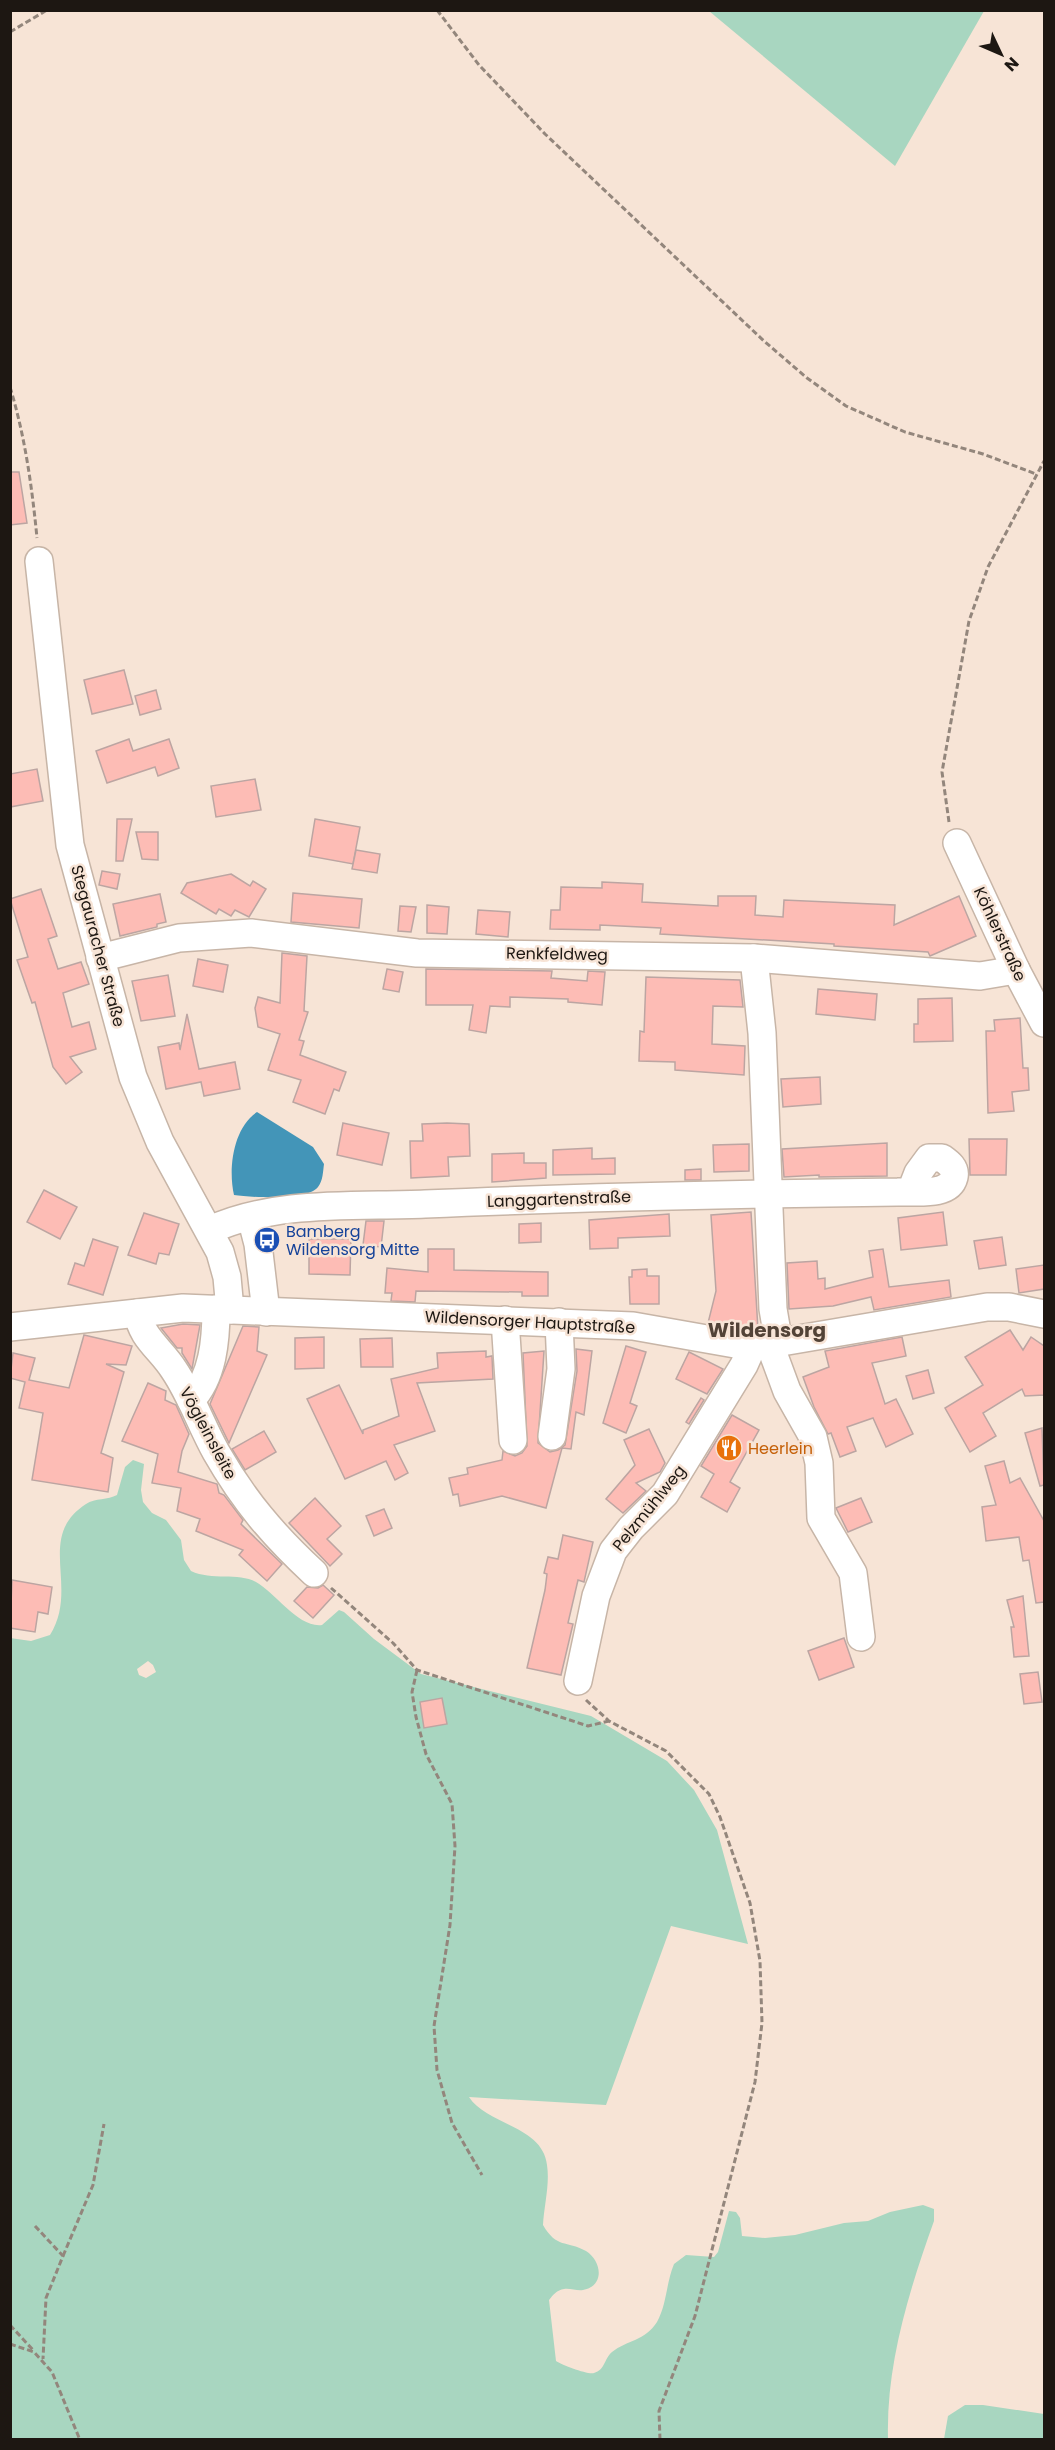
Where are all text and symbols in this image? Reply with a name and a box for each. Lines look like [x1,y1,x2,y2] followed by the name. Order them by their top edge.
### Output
[971,24,1031,84] north arrow
[999,52,1024,76] text: N
[65,862,131,1030] street label: Stegauracher Straße
[968,883,1032,985] street label: Köhlerstraße
[506,942,608,966] street label: Renkfeldweg
[487,1185,632,1213] street label: Langgartenstraße
[286,1220,419,1261] place label: Bamberg Wildensorg Mitte
[252,1225,282,1255] bus stop icon: Bamberg Wildensorg Mitte
[424,1305,636,1339] street label: Wildensorger Hauptstraße
[708,1316,826,1344] district label: Wildensorg
[174,1383,242,1483] street label: Vögleinsleite
[714,1433,744,1463] restaurant icon: Heerlein
[748,1437,813,1460] place label: Heerlein
[607,1460,691,1556] street label: Pelzmühlweg

